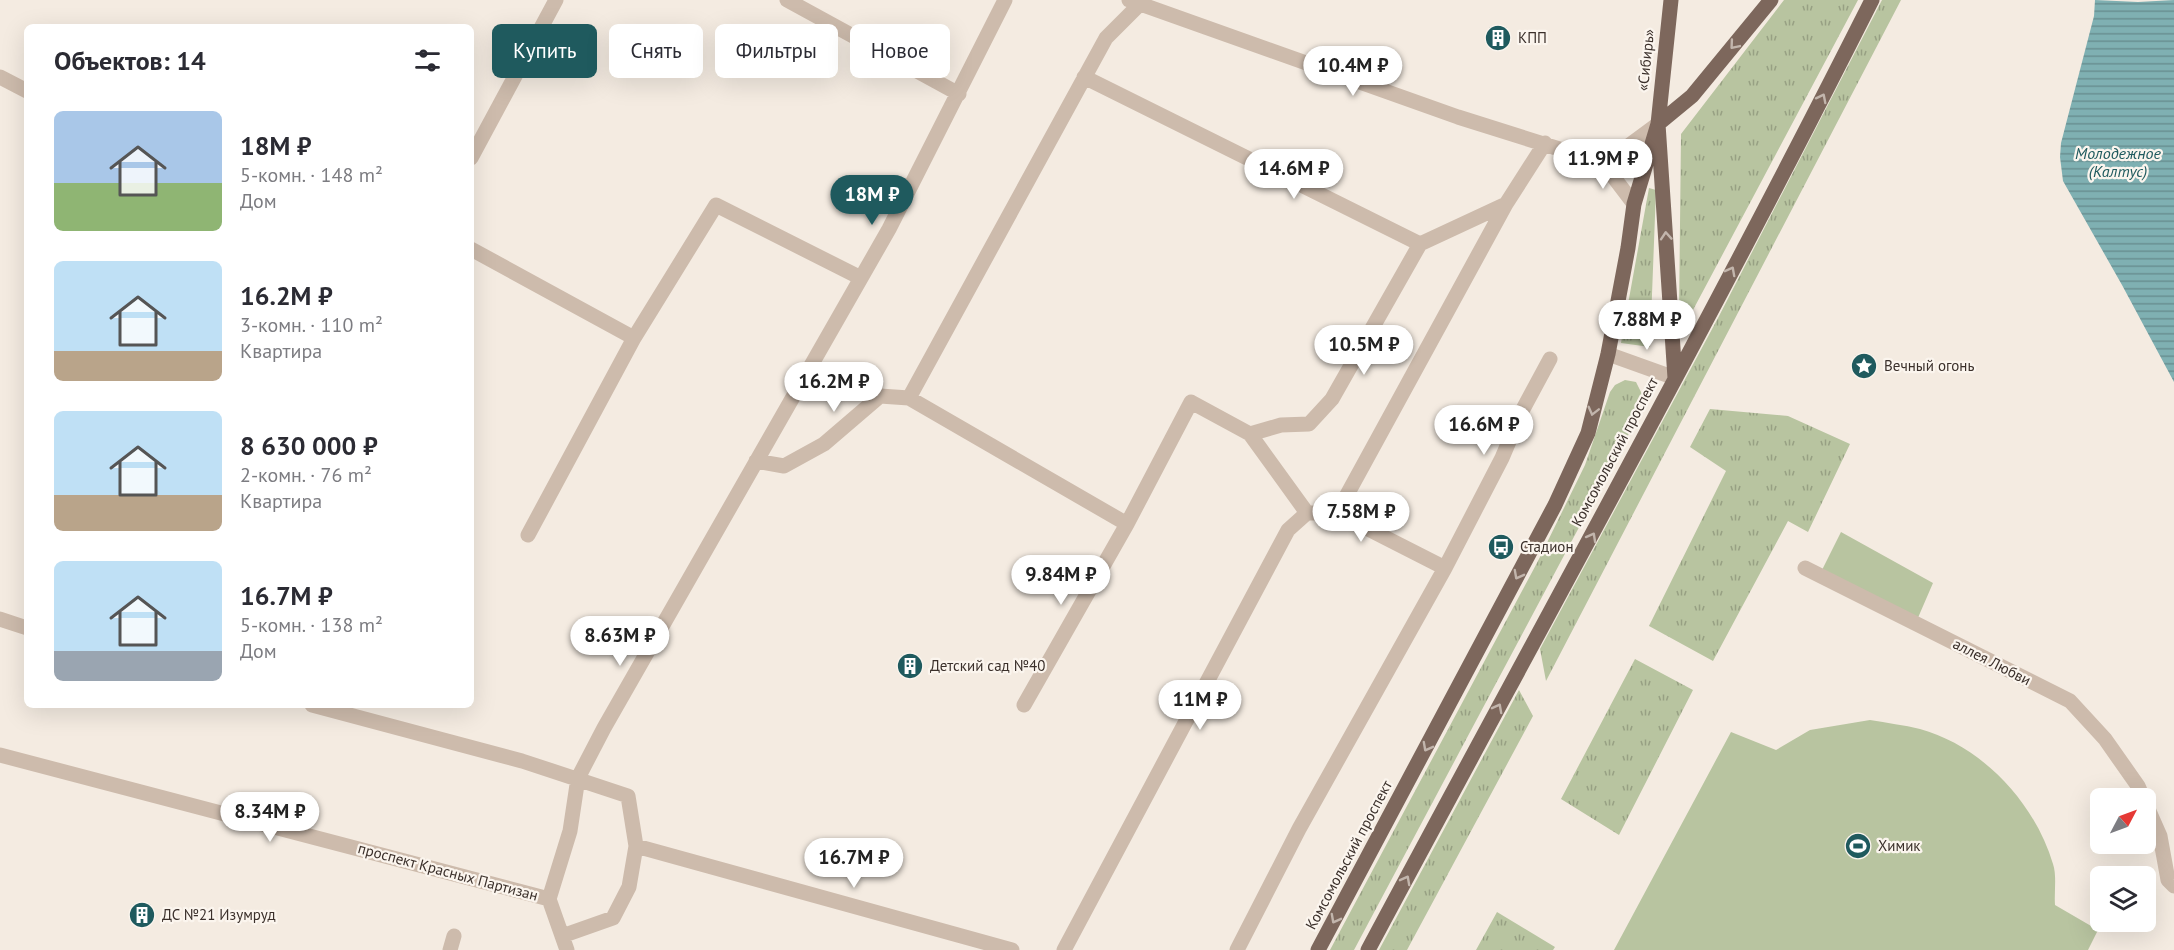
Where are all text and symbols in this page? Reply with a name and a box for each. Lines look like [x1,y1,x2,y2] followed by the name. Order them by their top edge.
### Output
[1483,23,1513,53] building icon: КПП
[492,24,597,78] chip: Купить
[609,24,703,78] chip: Снять
[715,24,838,78] chip: Фильтры
[850,24,950,78] chip: Новое
[1518,28,1547,47] place label: КПП
[1633,28,1658,92] street label: «Сибирь»
[1730,38,1741,49] one-way arrow
[54,44,206,77] text: Объектов: 14
[411,44,444,77] icon: filters
[1298,46,1408,97] pin: 10.4M ₽
[1317,52,1389,78] text: 10.4M ₽
[1815,94,1826,105] one-way arrow
[240,129,312,162] text: 18M ₽
[102,135,174,207] icon: home
[1548,139,1658,190] pin: 11.9M ₽
[2075,143,2162,181] water label: Молодежное (Калтус)
[1567,145,1639,171] text: 11.9M ₽
[1239,149,1349,200] pin: 14.6M ₽
[1258,155,1330,181] text: 14.6M ₽
[240,162,383,188] text: 5-комн. · 148 m²
[830,175,914,226] pin: 18M ₽
[844,181,900,207] text: 18M ₽
[240,188,277,214] text: Дом
[1659,232,1672,241] one-way arrow
[1724,267,1735,277] one-way arrow
[240,279,333,312] text: 16.2M ₽
[102,285,174,357] icon: home
[1592,300,1702,351] pin: 7.88M ₽
[1613,306,1681,332] text: 7.88M ₽
[240,312,383,338] text: 3-комн. · 110 m²
[1309,325,1419,376] pin: 10.5M ₽
[1328,331,1400,357] text: 10.5M ₽
[240,338,322,364] text: Квартира
[1849,351,1879,381] place icon: Вечный огонь
[1884,356,1974,375] place label: Вечный огонь
[779,362,889,413] pin: 16.2M ₽
[798,368,870,394] text: 16.2M ₽
[1567,374,1662,530] street label: Комсомольский проспект
[1429,405,1539,456] pin: 16.6M ₽
[1588,406,1601,416] one-way arrow
[1448,411,1520,437] text: 16.6M ₽
[240,429,378,462] text: 8 630 000 ₽
[102,435,174,507] icon: home
[240,462,372,488] text: 2-комн. · 76 m²
[240,488,322,514] text: Квартира
[1306,492,1416,543] pin: 7.58M ₽
[1327,498,1395,524] text: 7.58M ₽
[1486,532,1516,562] bus stop icon: Стадион
[1585,532,1596,543] one-way arrow
[1520,537,1574,556] place label: Стадион
[1006,555,1116,606] pin: 9.84M ₽
[1025,561,1097,587] text: 9.84M ₽
[1514,569,1525,579] one-way arrow
[240,579,333,612] text: 16.7M ₽
[102,585,174,657] icon: home
[240,612,383,638] text: 5-комн. · 138 m²
[565,616,675,667] pin: 8.63M ₽
[584,622,656,648] text: 8.63M ₽
[1950,634,2034,689] street label: аллея Любви
[240,638,277,664] text: Дом
[895,651,925,681] building icon: Детский сад №40
[930,656,1045,675] place label: Детский сад №40
[1158,680,1242,731] pin: 11M ₽
[1172,686,1228,712] text: 11M ₽
[1491,704,1502,714] one-way arrow
[1423,741,1434,752] one-way arrow
[1301,777,1396,933] street label: Комсомольский проспект
[2090,788,2156,854] north arrow
[2090,788,2156,932] map controls
[215,792,325,843] pin: 8.34M ₽
[234,798,306,824] text: 8.34M ₽
[1843,831,1873,861] sports icon: Химик
[1878,836,1921,855] place label: Химик
[356,838,540,905] street label: проспект Красных Партизан
[799,838,909,889] pin: 16.7M ₽
[818,844,890,870] text: 16.7M ₽
[2090,866,2156,932] button: layers
[1399,876,1410,886] one-way arrow
[127,900,157,930] building icon: ДС №21 Изумруд
[162,905,276,924] place label: ДС №21 Изумруд
[1331,913,1342,924] one-way arrow

